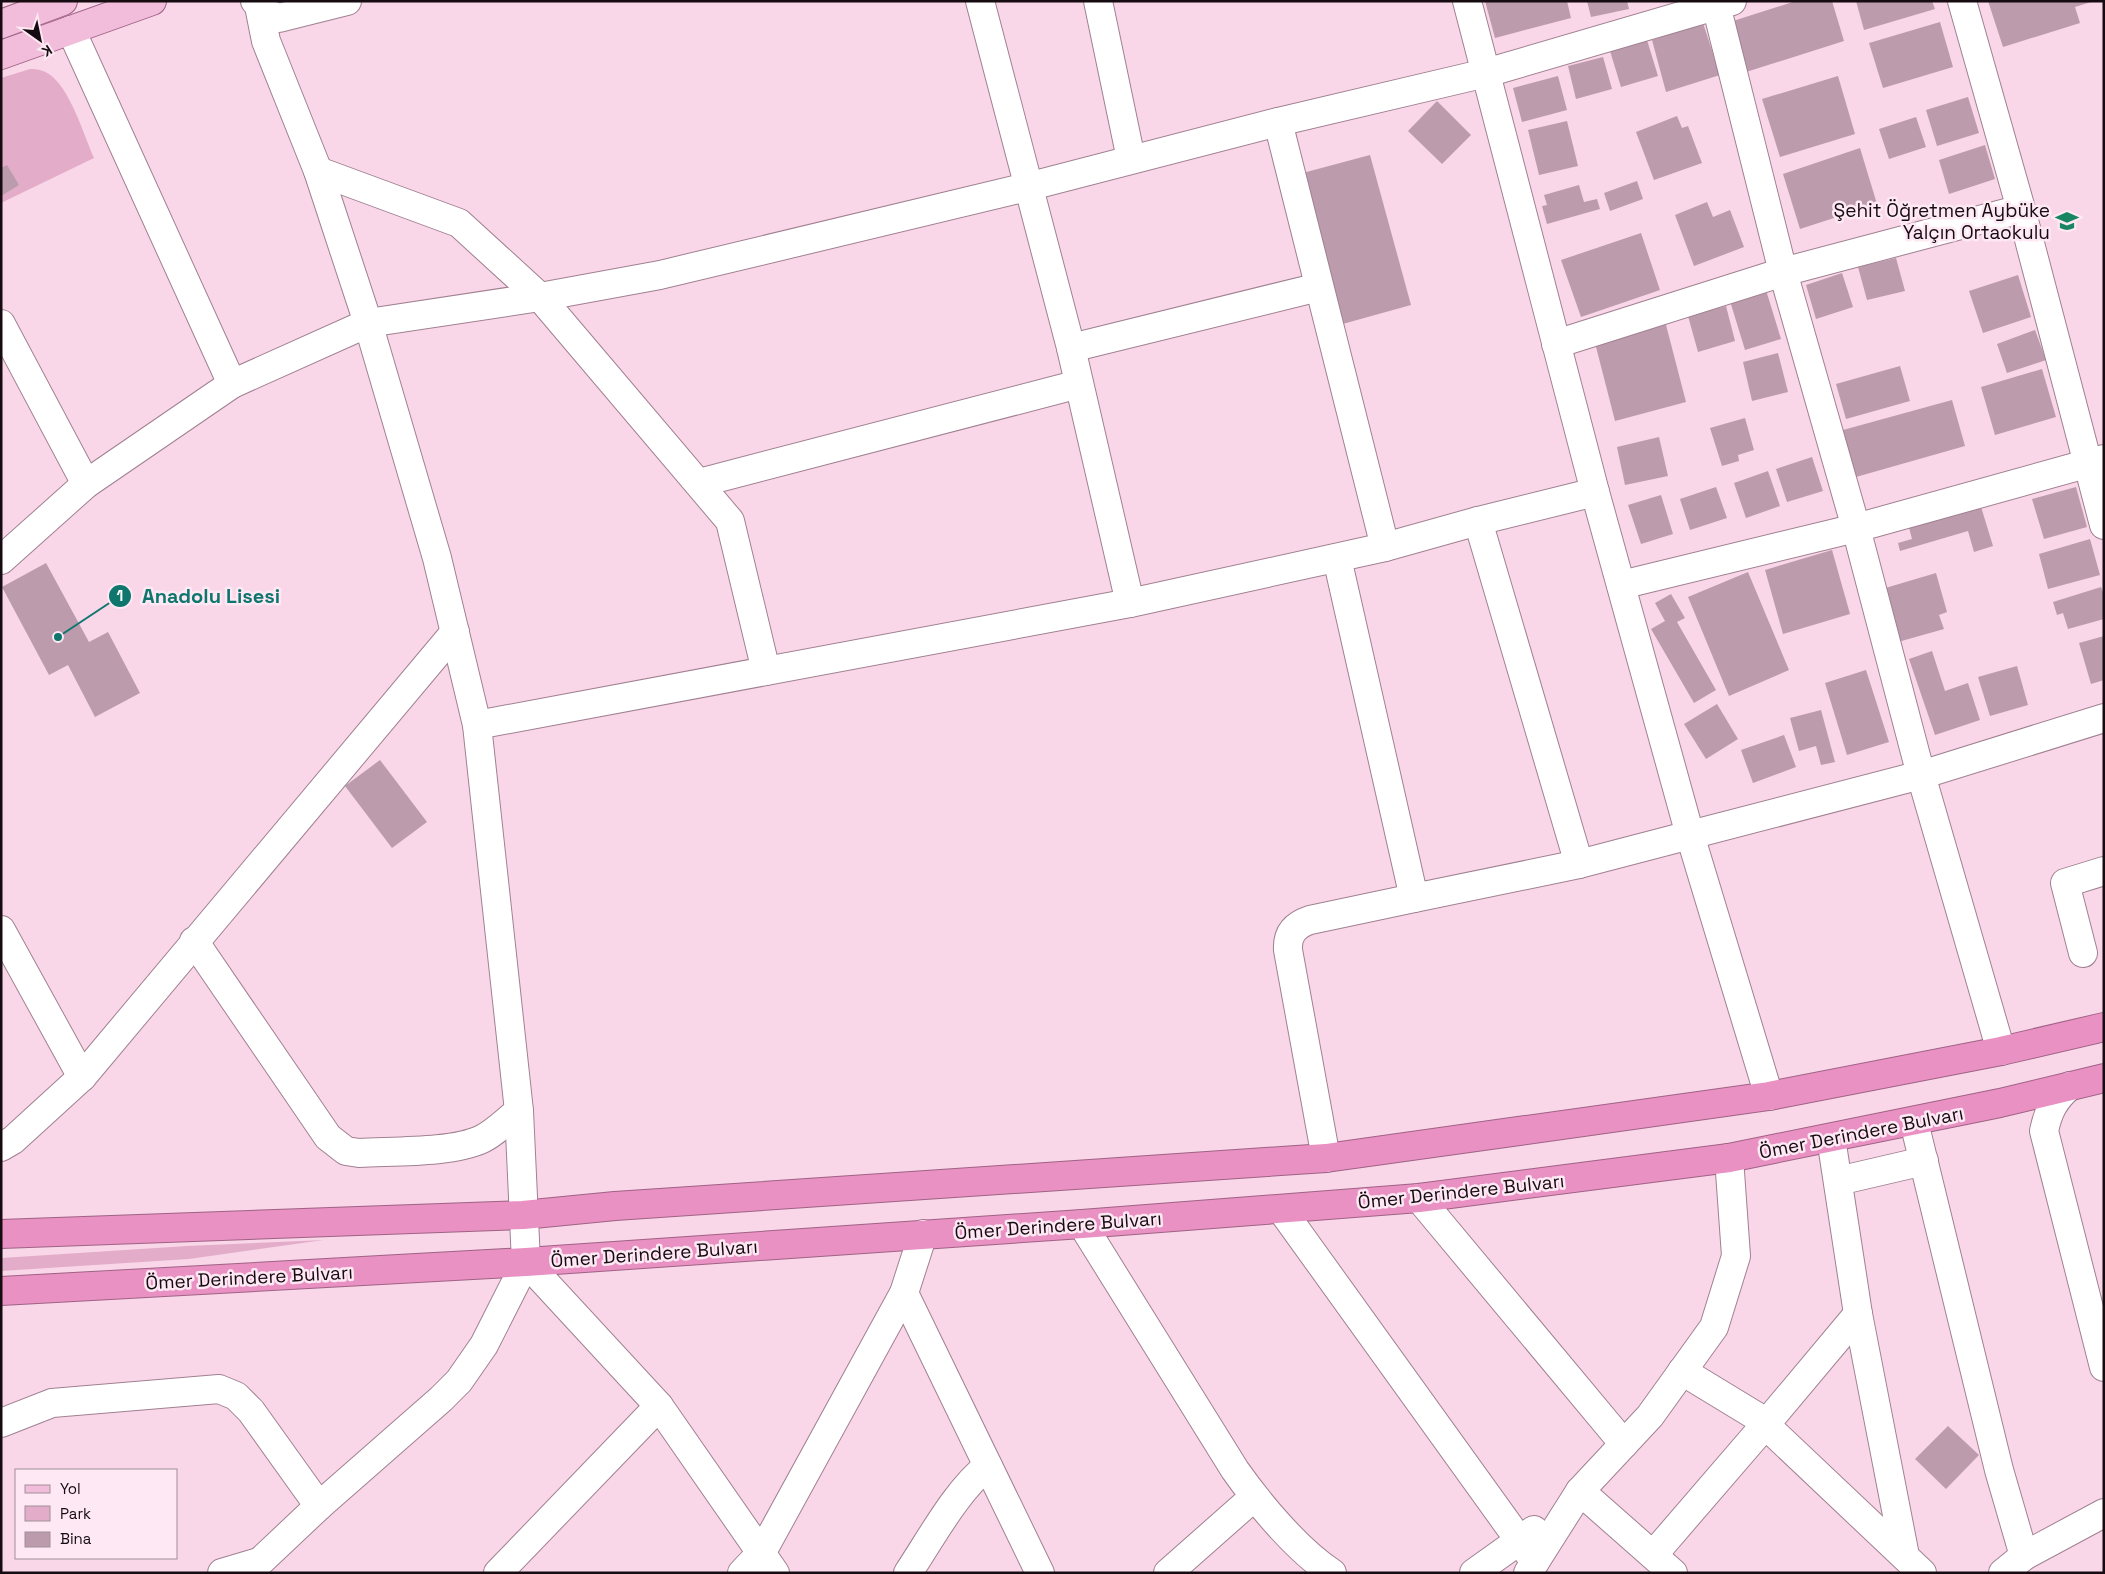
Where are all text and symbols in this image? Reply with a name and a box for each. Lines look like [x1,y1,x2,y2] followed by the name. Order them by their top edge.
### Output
[15,15,65,65] north arrow
[38,41,56,61] text: K
[1834,198,2050,245] place label: Şehit Öğretmen Aybüke Yalçın Ortaokulu
[2054,208,2080,234] school or university icon: Şehit Öğretmen Aybüke Yalçın Ortaokulu
[107,578,290,613] callout: Anadolu Lisesi
[142,583,280,609] text: Anadolu Lisesi
[117,586,123,605] text: 1
[1757,1100,1965,1165] street label: Ömer Derindere Bulvarı
[1357,1168,1566,1215] street label: Ömer Derindere Bulvarı
[954,1206,1162,1245] street label: Ömer Derindere Bulvarı
[550,1234,758,1273] street label: Ömer Derindere Bulvarı
[145,1260,353,1295] street label: Ömer Derindere Bulvarı
[15,1469,178,1559] legend
[60,1479,81,1498] text: Yol
[60,1504,91,1523] text: Park
[60,1529,92,1548] text: Bina

